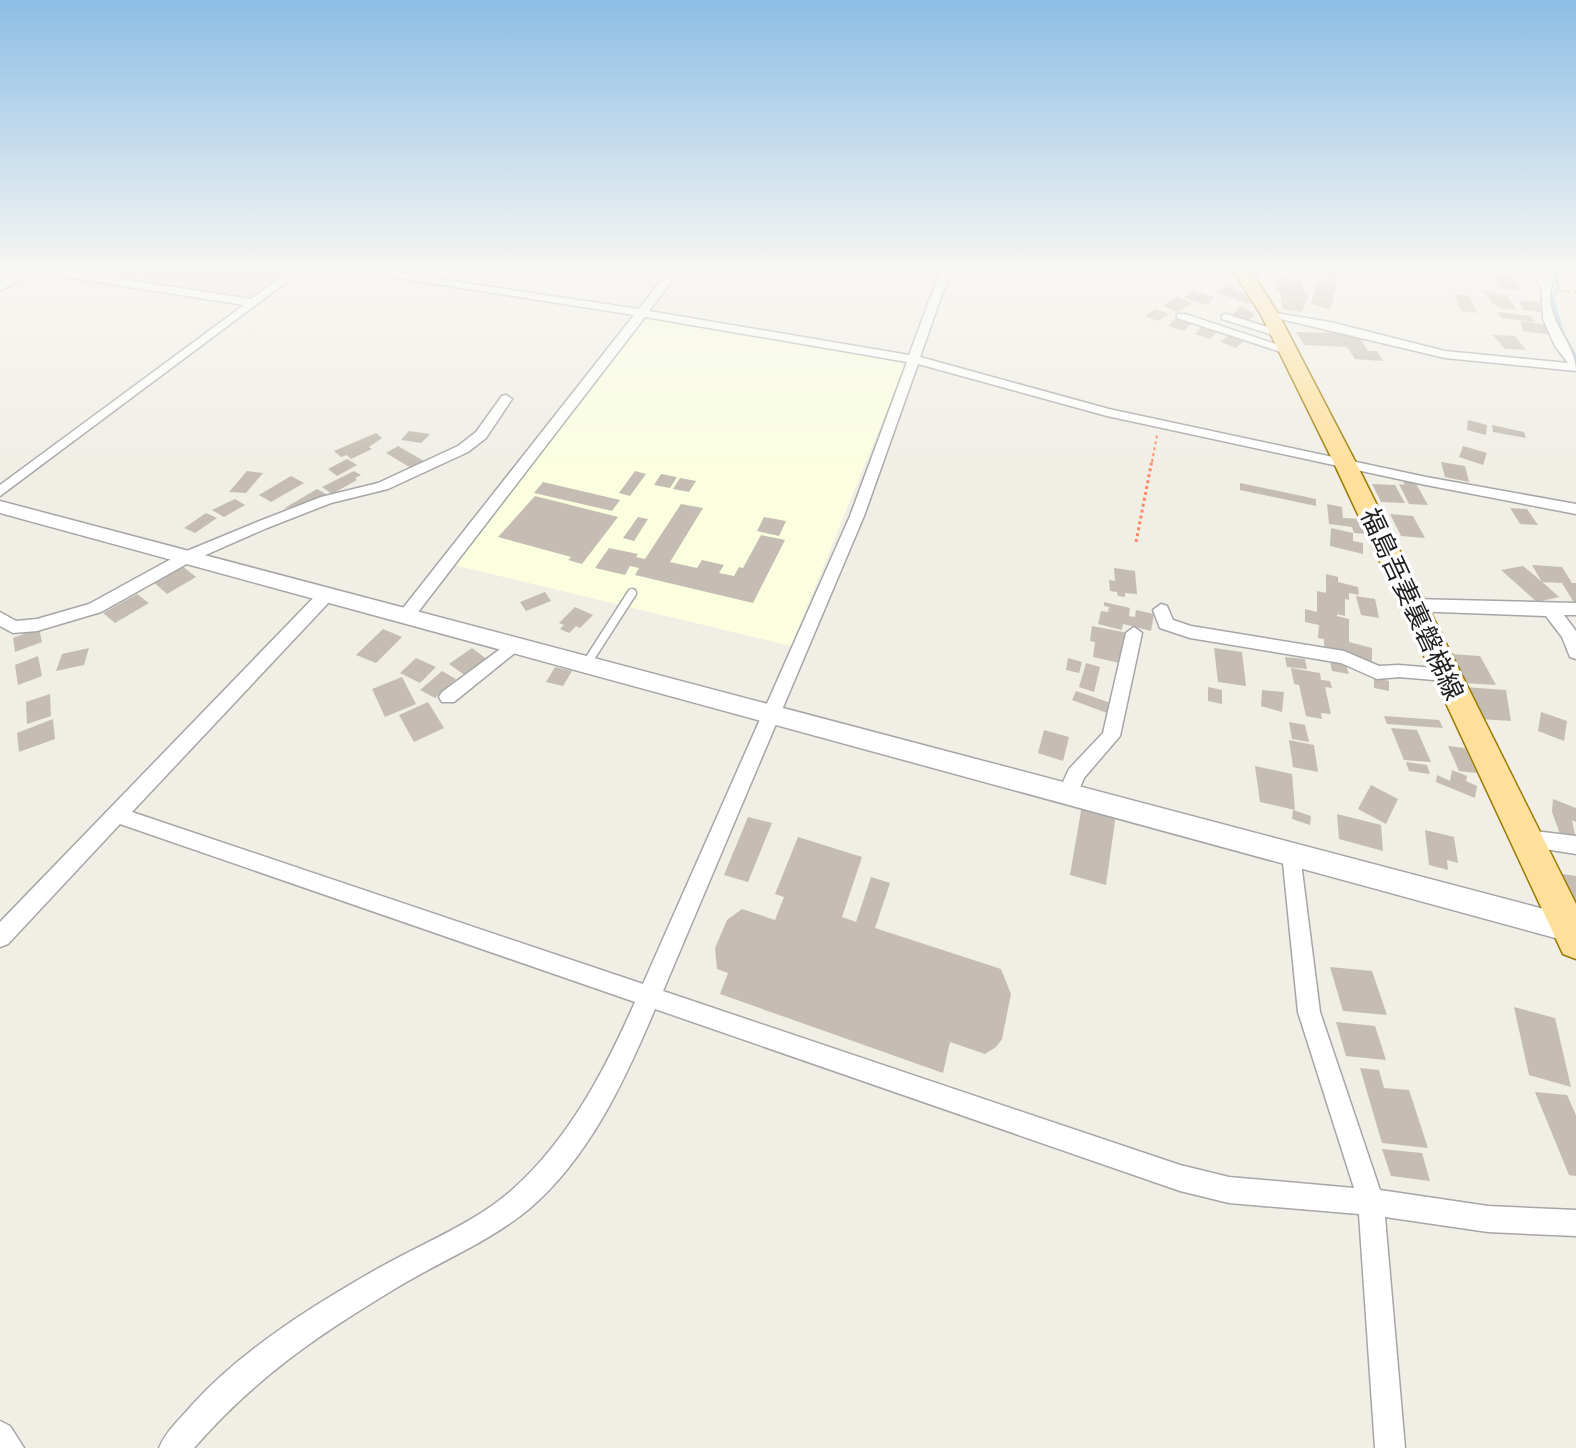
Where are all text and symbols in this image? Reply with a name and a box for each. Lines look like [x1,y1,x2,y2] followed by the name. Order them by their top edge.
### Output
[1354,503,1470,705] street label: 福島吾妻裏磐梯線

